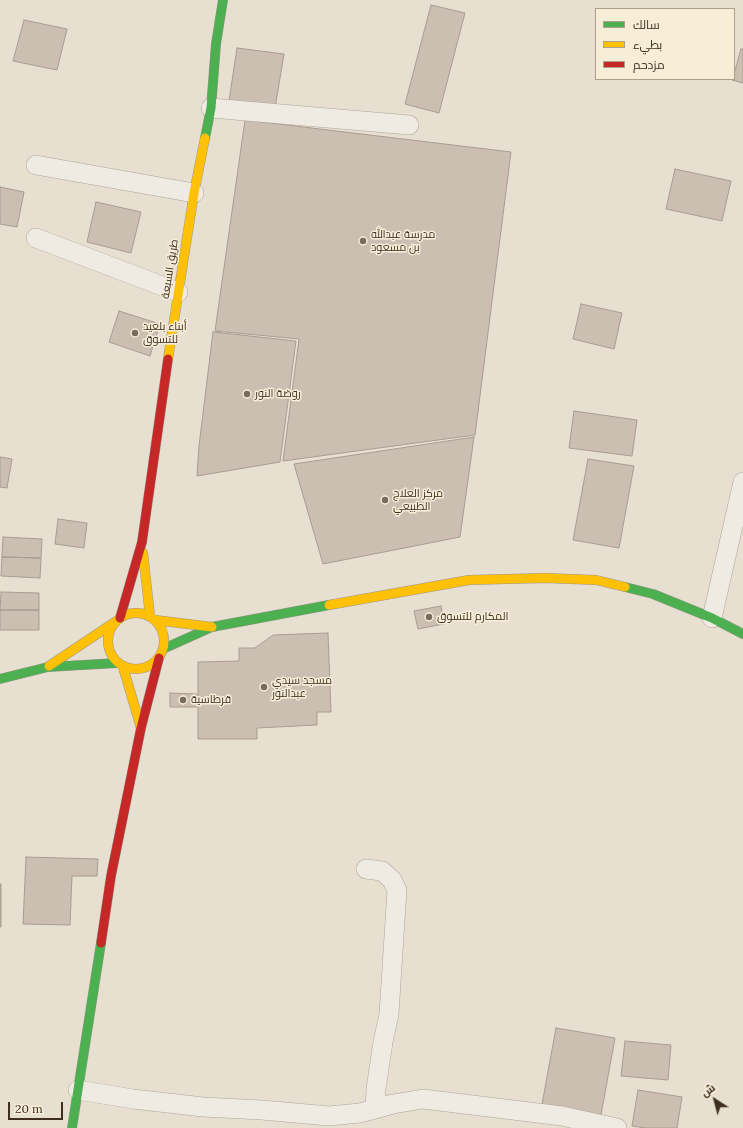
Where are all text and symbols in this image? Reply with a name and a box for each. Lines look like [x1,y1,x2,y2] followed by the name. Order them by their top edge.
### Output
[595,8,735,80] legend
[633,17,660,32] text: سالك
[633,37,662,52] text: بطيء
[633,57,665,72] text: مزدحم
[371,228,435,254] place label: مدرسة عبدالله بن مسعود
[358,236,368,246] marker: مدرسة عبدالله بن مسعود
[159,238,181,300] street label: طريق السبعة
[143,320,187,346] place label: أبناء بلعيد للتسوق
[130,328,140,338] marker: أبناء بلعيد للتسوق
[255,387,301,401] place label: روضة النور
[242,389,252,399] marker: روضة النور
[393,487,443,513] place label: مركز العلاج الطبيعي
[380,495,390,505] marker: مركز العلاج الطبيعي
[437,610,509,624] place label: المكارم للتسوق
[424,612,434,622] marker: المكارم للتسوق
[272,674,332,700] place label: مسجد سيدي عبدالنور
[259,682,269,692] marker: مسجد سيدي عبدالنور
[191,693,231,707] place label: قرطاسية
[178,695,188,705] marker: قرطاسية
[695,1080,735,1120] north arrow
[698,1080,718,1100] text: ش
[10,1094,65,1120] scale bar
[15,1101,43,1116] text: 20 m

